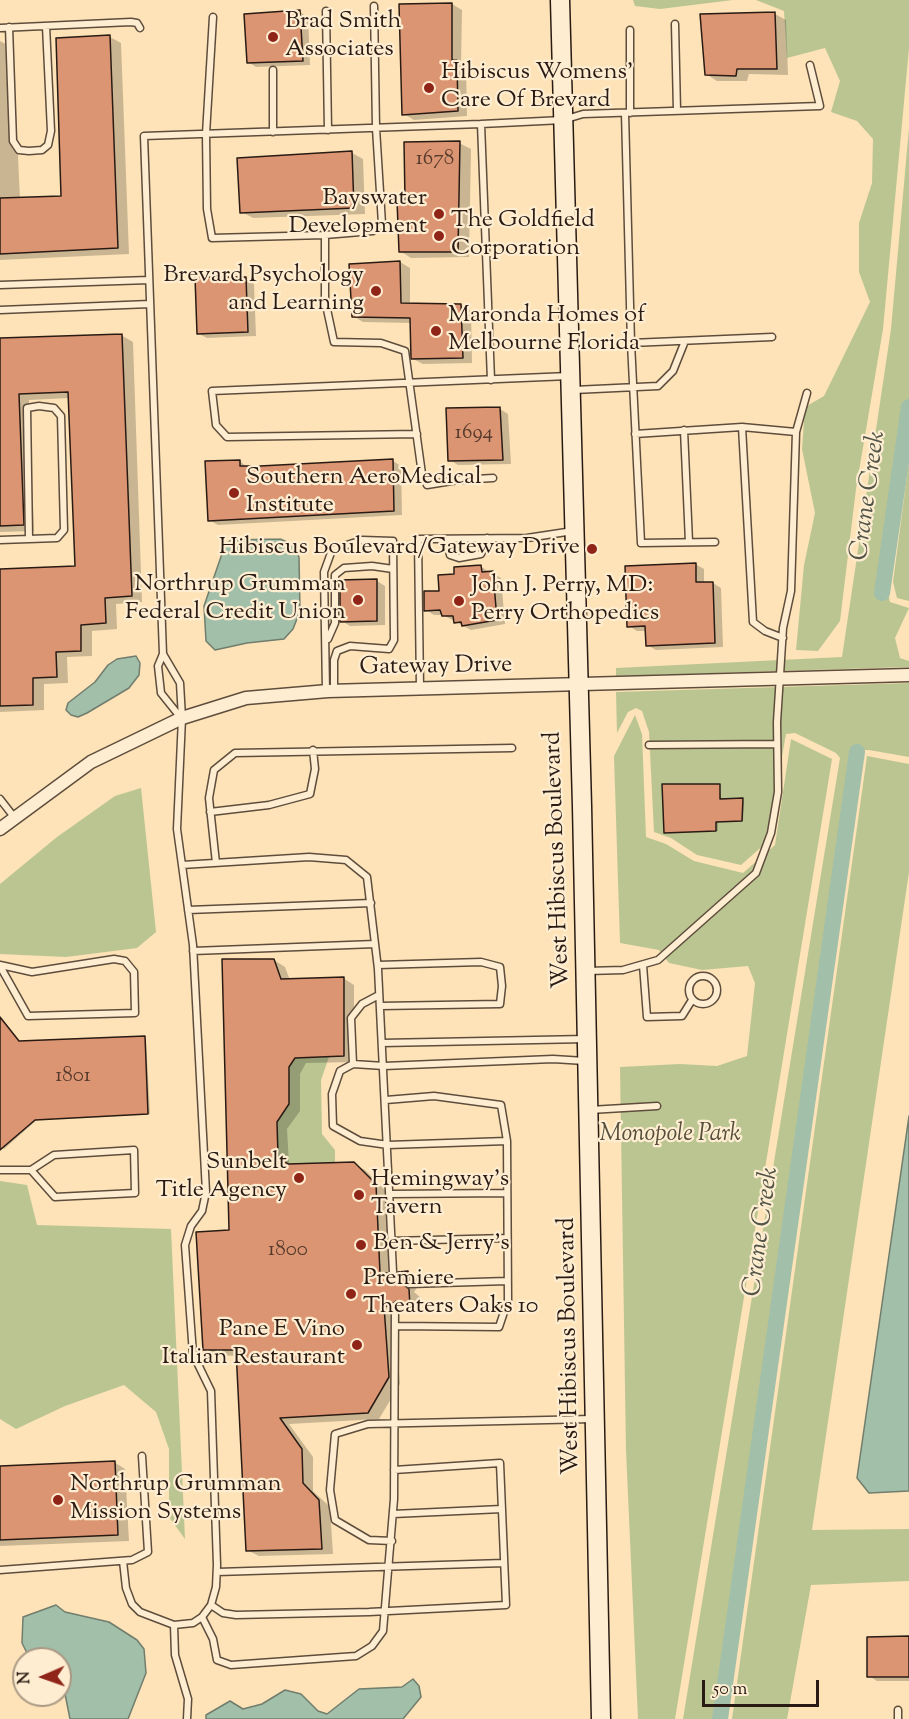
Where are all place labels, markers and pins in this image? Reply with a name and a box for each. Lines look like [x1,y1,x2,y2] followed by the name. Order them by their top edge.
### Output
[285,9,402,65] place label: Brad Smith Associates
[266,30,280,44] marker: Brad Smith Associates
[441,60,633,116] place label: Hibiscus Womens' Care Of Brevard
[422,81,436,95] marker: Hibiscus Womens' Care Of Brevard
[289,186,427,242] place label: Bayswater Development
[432,207,446,221] marker: Bayswater Development
[451,208,595,264] place label: The Goldfield Corporation
[432,229,446,243] marker: The Goldfield Corporation
[163,263,364,319] place label: Brevard Psychology and Learning
[369,284,383,298] marker: Brevard Psychology and Learning
[448,303,645,359] place label: Maronda Homes of Melbourne Florida
[429,324,443,338] marker: Maronda Homes of Melbourne Florida
[246,465,482,521] place label: Southern AeroMedical Institute
[227,486,241,500] marker: Southern AeroMedical Institute
[219,535,580,563] place label: Hibiscus Boulevard/Gateway Drive
[585,542,599,556] marker: Hibiscus Boulevard/Gateway Drive
[125,572,346,628] place label: Northrup Grumman Federal Credit Union
[471,573,659,629] place label: John J. Perry, MD: Perry Orthopedics
[351,593,365,607] marker: Northrup Grumman Federal Credit Union
[452,594,466,608] marker: John J. Perry, MD: Perry Orthopedics
[156,1150,287,1206] place label: Sunbelt Title Agency
[371,1167,509,1223] place label: Hemingway's Tavern
[292,1171,306,1185] marker: Sunbelt Title Agency
[352,1188,366,1202] marker: Hemingway's Tavern
[373,1231,510,1259] place label: Ben & Jerry's
[354,1238,368,1252] marker: Ben & Jerry's
[363,1266,538,1322] place label: Premiere Theaters Oaks 10
[344,1287,358,1301] marker: Premiere Theaters Oaks 10
[162,1317,345,1373] place label: Pane E Vino Italian Restaurant
[350,1338,364,1352] marker: Pane E Vino Italian Restaurant
[70,1472,282,1528] place label: Northrup Grumman Mission Systems
[51,1493,65,1507] marker: Northrup Grumman Mission Systems

